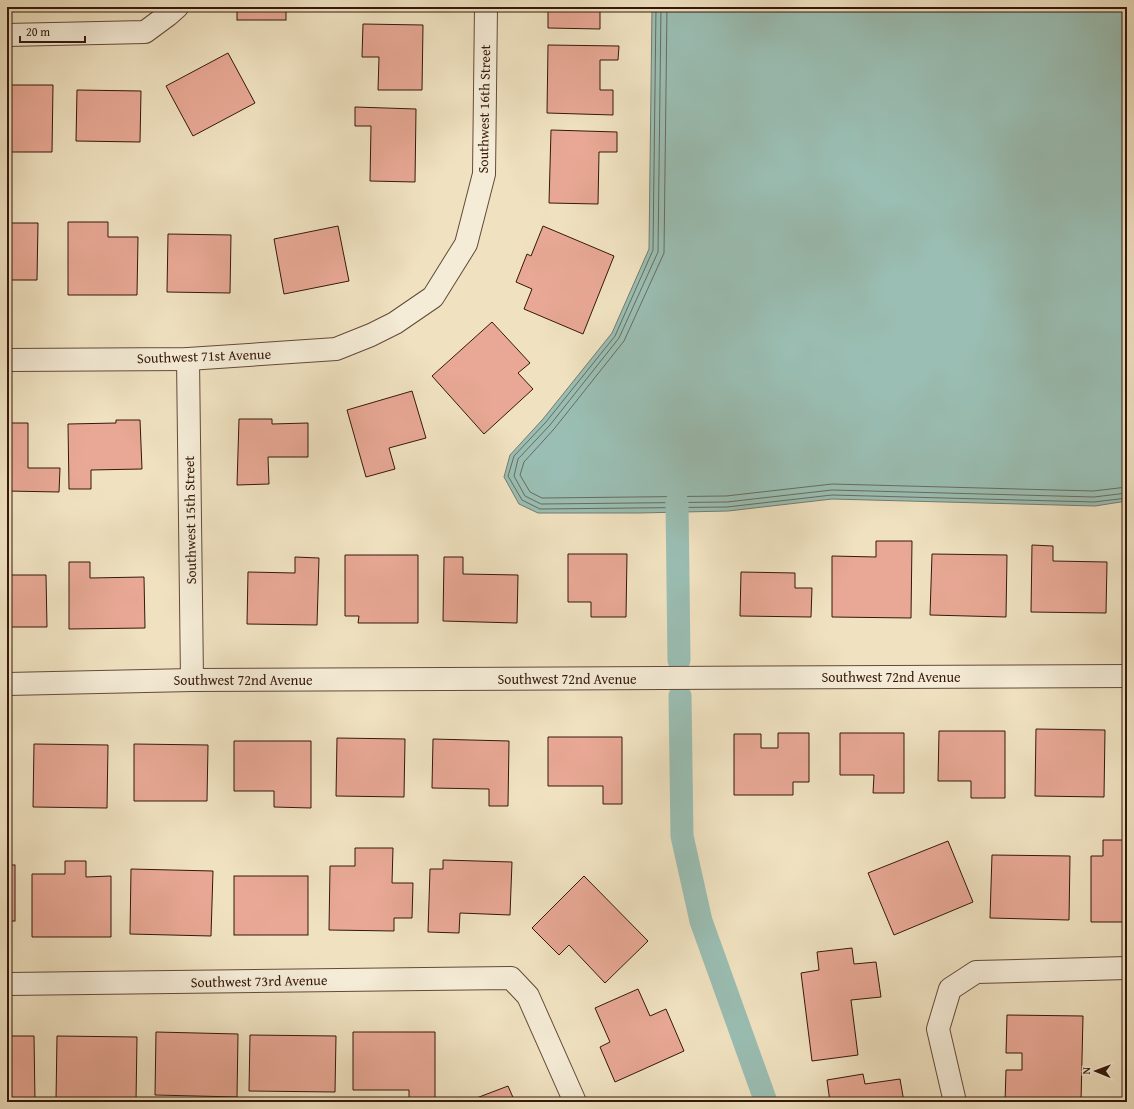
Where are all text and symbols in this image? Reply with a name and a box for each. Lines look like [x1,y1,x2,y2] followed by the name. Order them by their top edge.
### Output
[20,18,85,44] scale bar
[26,23,50,40] text: 20 m
[473,44,495,174] street label: Southwest 16th Street
[137,344,272,368] street label: Southwest 71st Avenue
[179,455,201,585] street label: Southwest 15th Street
[821,667,961,687] street label: Southwest 72nd Avenue
[497,669,637,689] street label: Southwest 72nd Avenue
[173,670,313,690] street label: Southwest 72nd Avenue
[190,970,328,992] street label: Southwest 73rd Avenue
[1076,1051,1116,1091] north arrow
[1078,1066,1094,1075] text: N

